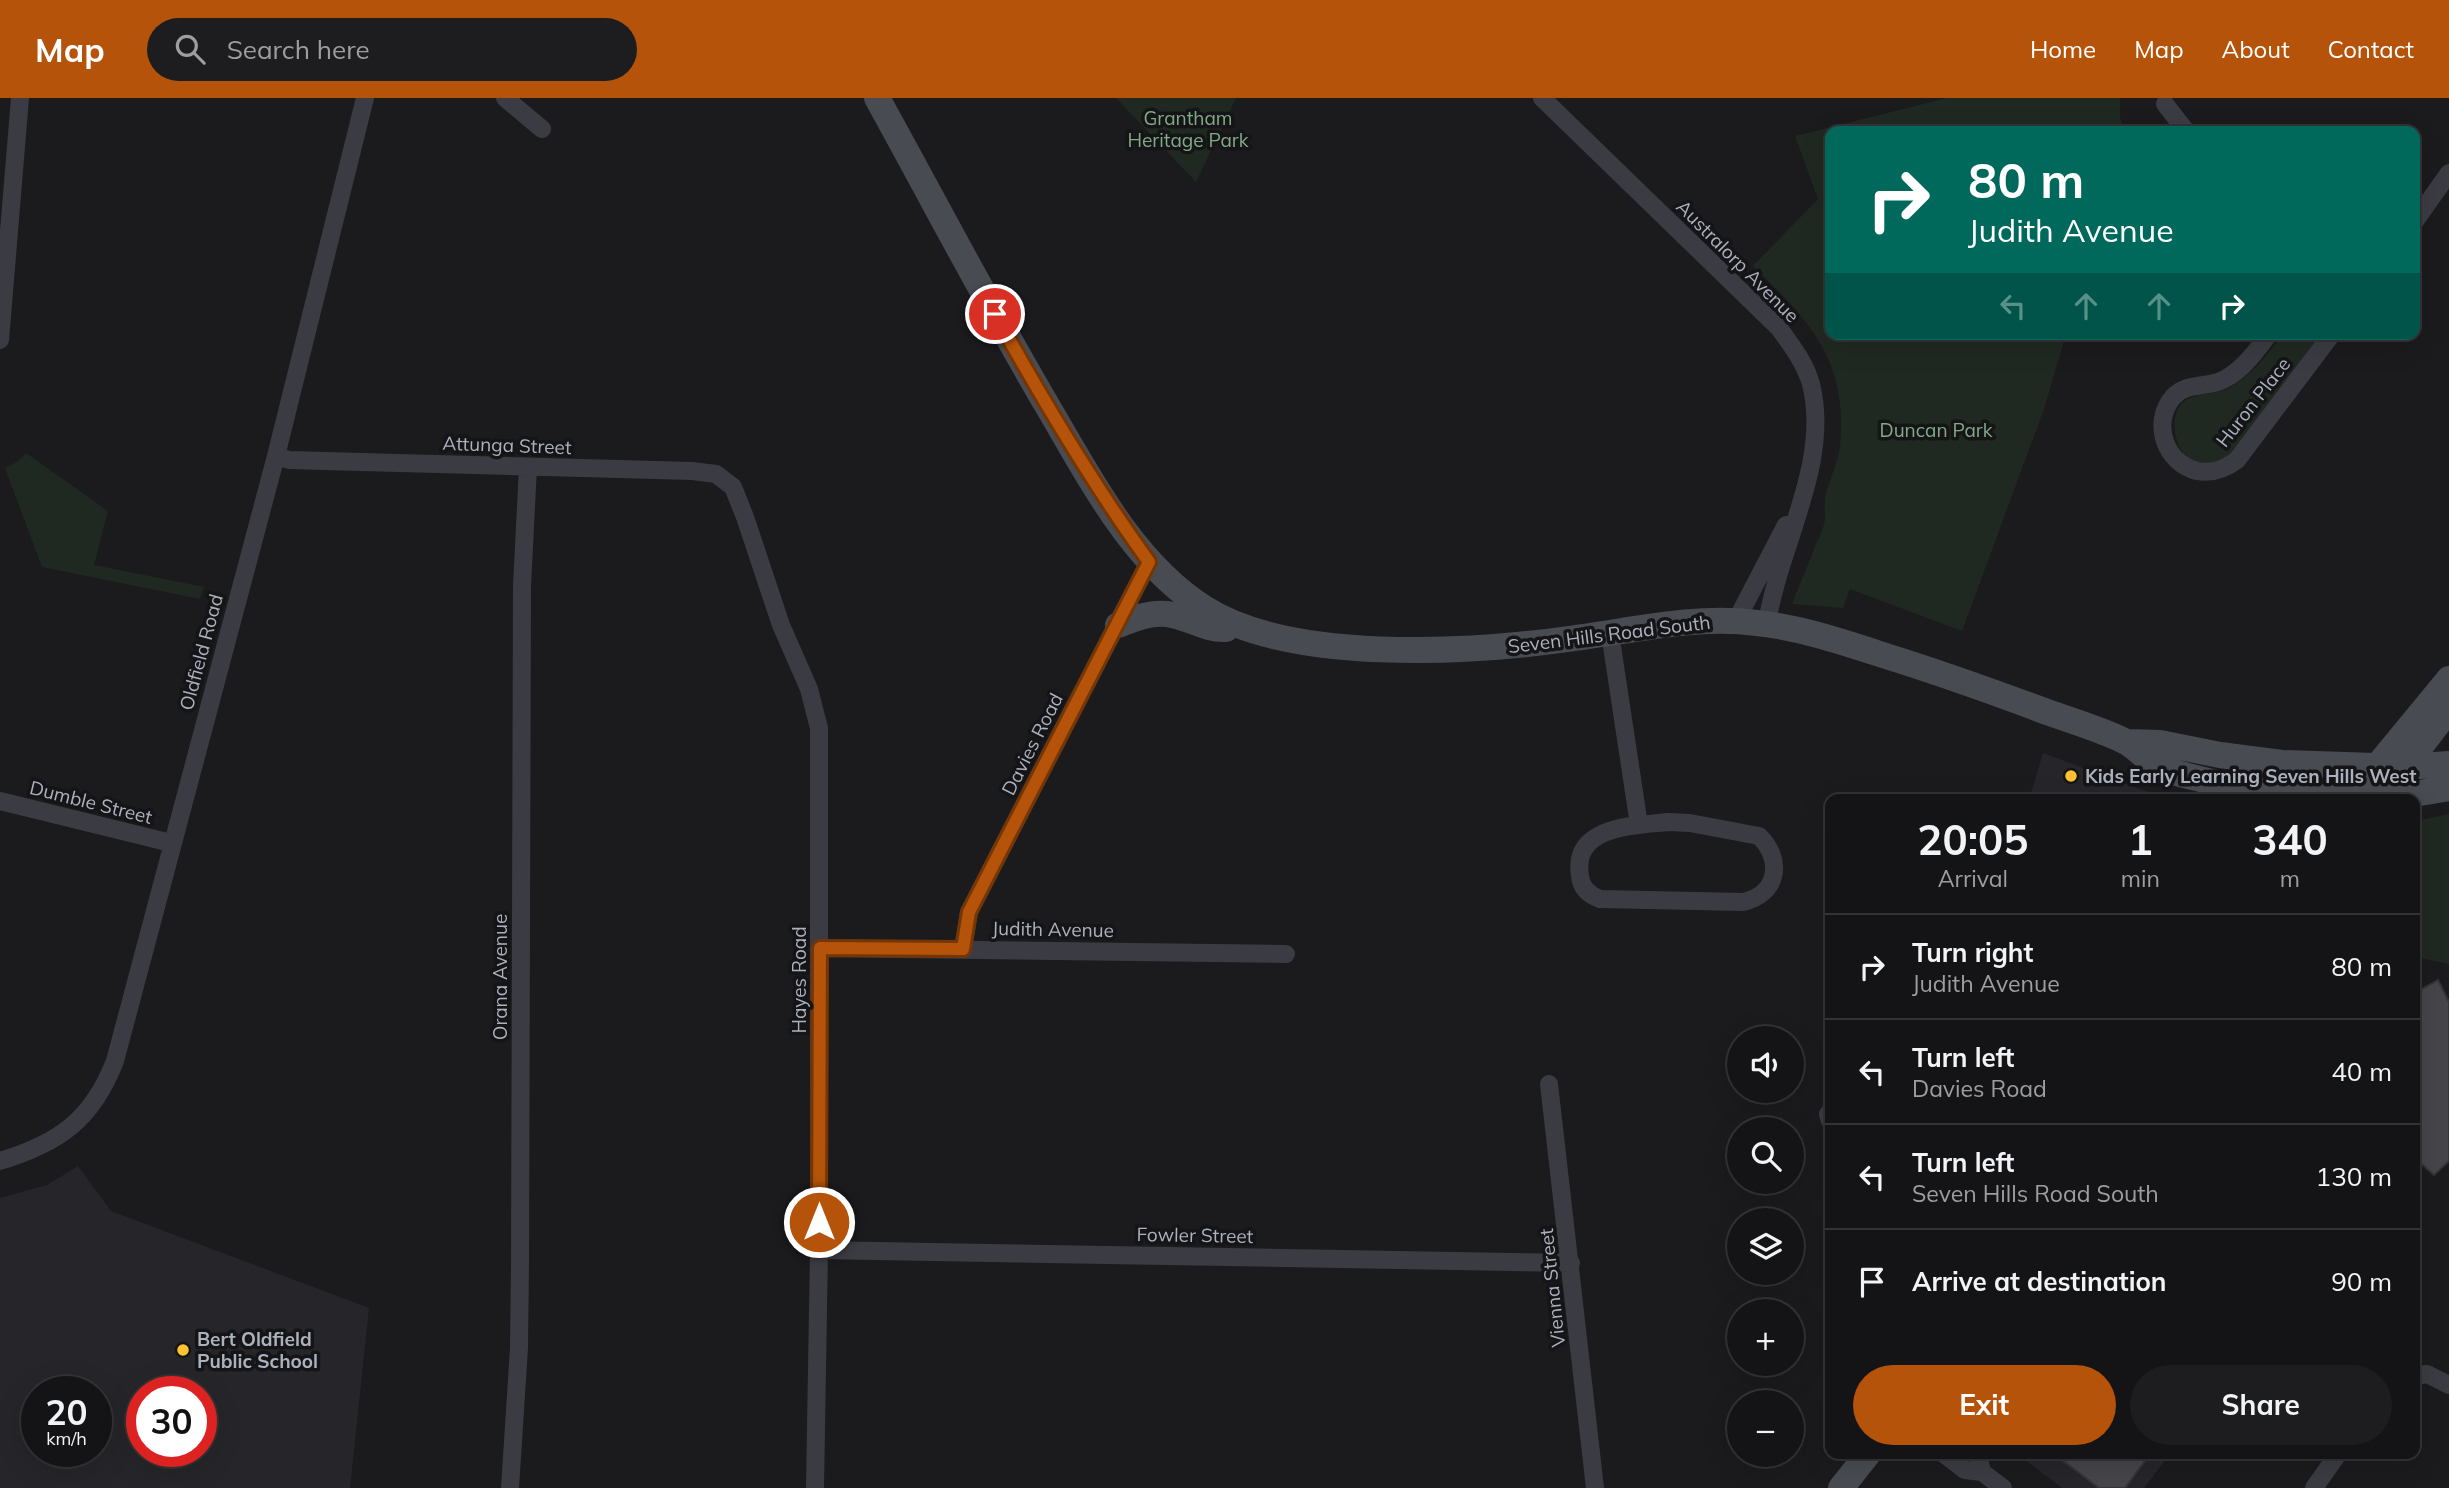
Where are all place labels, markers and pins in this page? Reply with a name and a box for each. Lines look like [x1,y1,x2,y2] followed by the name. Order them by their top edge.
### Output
[965,284,1025,344] pin
[2085,764,2416,788] place label: Kids Early Learning Seven Hills West
[2063,768,2079,784] marker: Kids Early Learning Seven Hills West
[197,1327,318,1373] place label: Bert Oldfield Public School
[175,1342,191,1358] marker: Bert Oldfield Public School

